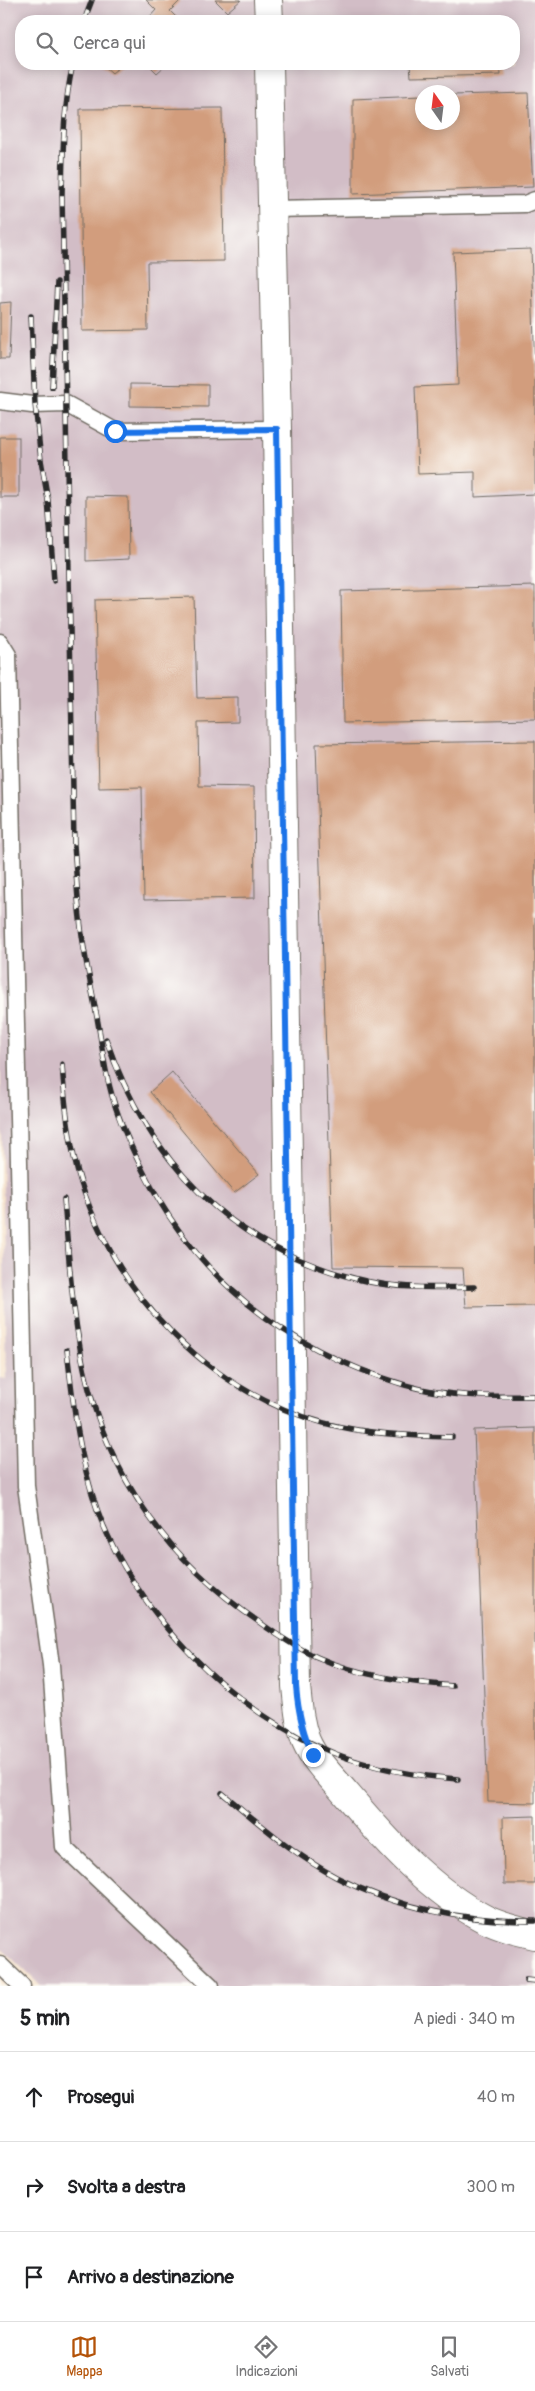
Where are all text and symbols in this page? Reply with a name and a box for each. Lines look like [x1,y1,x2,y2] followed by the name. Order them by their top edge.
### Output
[15,15,520,70] search box
[33,29,61,57] icon: search
[73,31,145,55] text: Cerca qui
[415,85,460,130] north arrow
[104,420,127,443] route start
[302,1744,325,1767] route end
[20,2005,70,2032] text: 5 min
[413,2009,515,2029] text: A piedi · 340 m
[20,2083,48,2111] icon: ahead
[67,2085,134,2109] text: Prosegui
[477,2087,515,2107] text: 40 m
[20,2173,48,2201] icon: right
[67,2175,186,2199] text: Svolta a destra
[467,2177,515,2197] text: 300 m
[20,2263,48,2291] icon: arrive
[67,2265,234,2289] text: Arrivo a destinazione
[66,2333,103,2380] tab: Mappa
[235,2333,298,2380] tab: Indicazioni
[430,2333,469,2380] tab: Salvati

